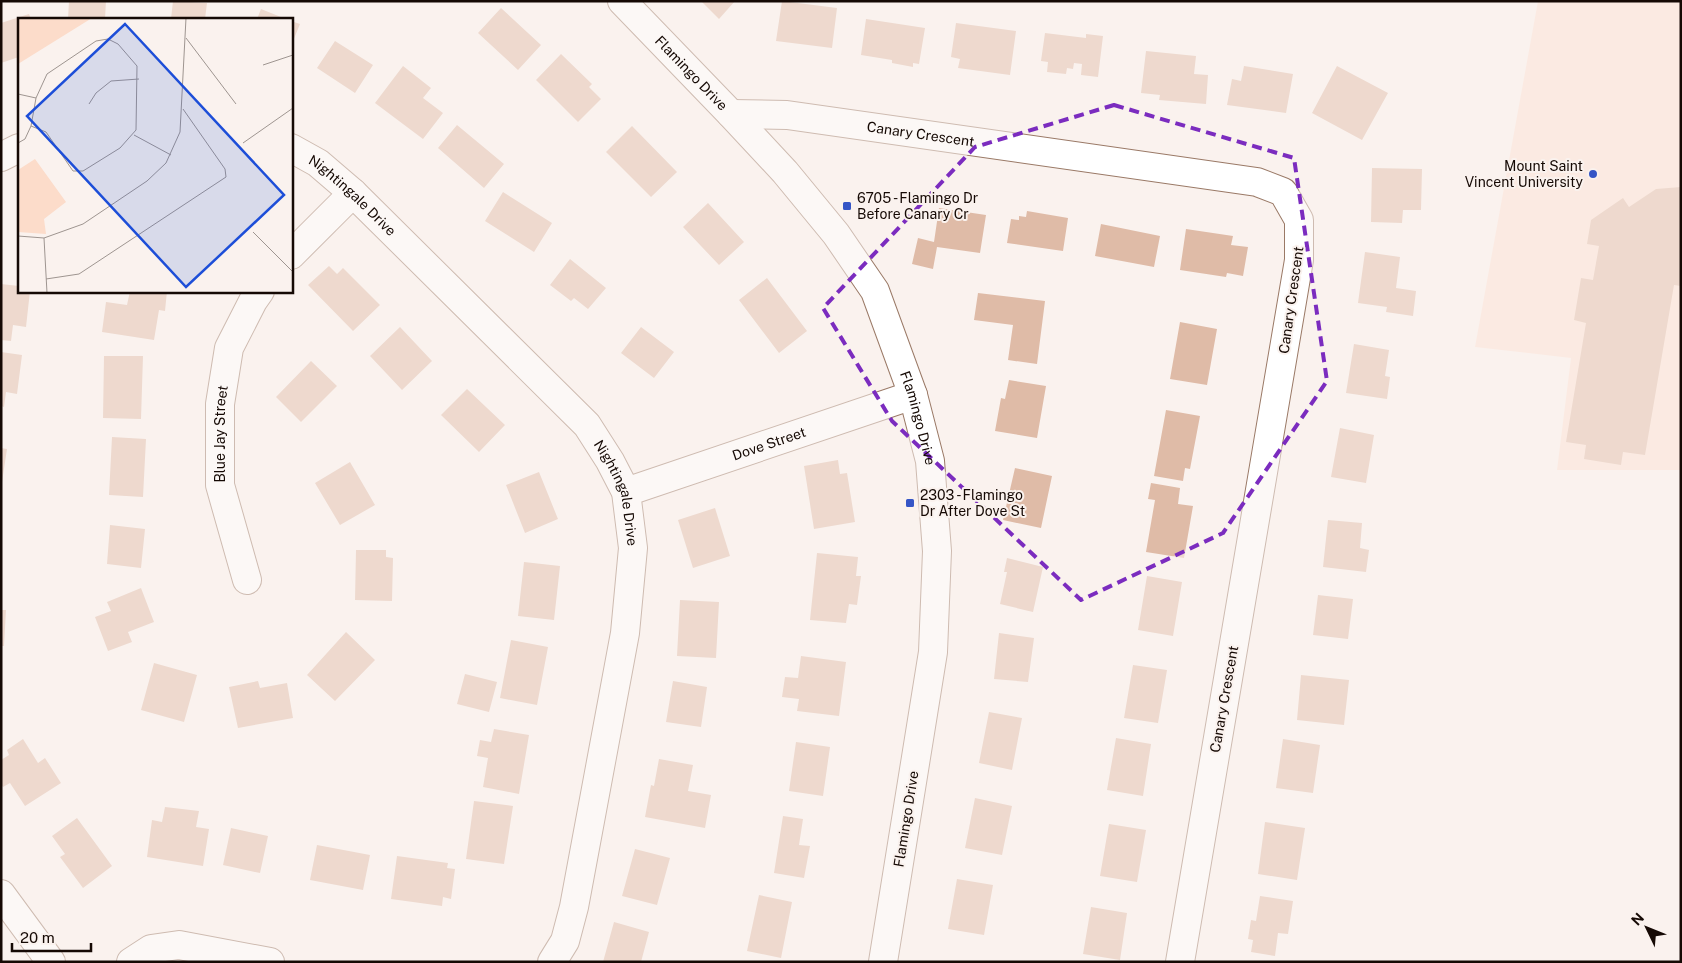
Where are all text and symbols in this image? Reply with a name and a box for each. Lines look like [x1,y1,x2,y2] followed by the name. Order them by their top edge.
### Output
[18,18,292,292] inset map
[652,32,731,114] street label: Flamingo Drive
[866,118,975,150] street label: Canary Crescent
[306,152,399,239] street label: Nightingale Drive
[1465,158,1583,190] place label: Mount Saint Vincent University
[1587,168,1599,180] marker: Mount Saint Vincent University
[857,190,978,222] place label: 6705 - Flamingo Dr Before Canary Cr
[841,200,853,212] marker: 6705 - Flamingo Dr Before Canary Cr
[1276,245,1306,355] street label: Canary Crescent
[897,369,938,466] street label: Flamingo Drive
[212,384,231,483] street label: Blue Jay Street
[730,424,808,463] street label: Dove Street
[591,437,641,547] street label: Nightingale Drive
[920,487,1025,519] place label: 2303 - Flamingo Dr After Dove St
[904,497,916,509] marker: 2303 - Flamingo Dr After Dove St
[1207,644,1241,754] street label: Canary Crescent
[890,770,922,868] street label: Flamingo Drive
[1622,903,1672,953] north arrow
[1628,910,1647,929] text: N
[12,920,91,952] scale bar
[20,929,55,946] text: 20 m

